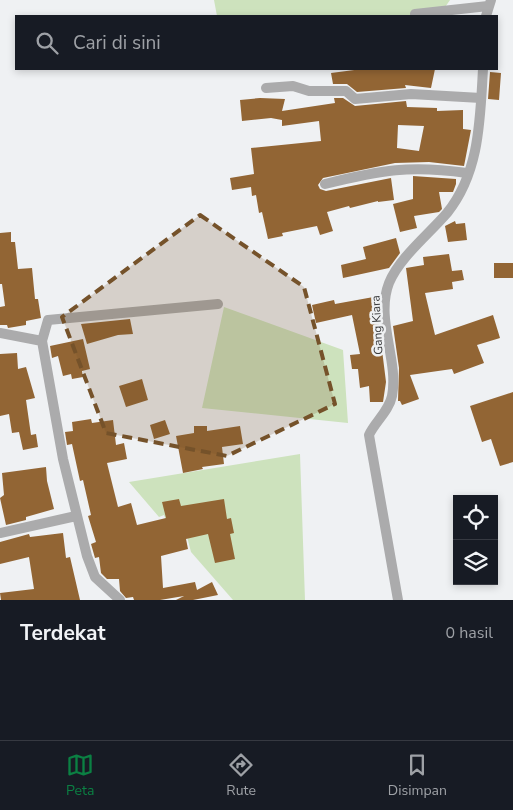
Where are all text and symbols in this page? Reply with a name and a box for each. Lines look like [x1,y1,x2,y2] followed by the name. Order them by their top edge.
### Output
[15,15,498,70] search box
[33,29,61,57] icon: search
[73,30,161,56] text: Cari di sini
[367,295,387,355] street label: Gang Kiara
[453,495,498,585] map controls
[453,495,498,540] button: locate
[453,540,498,585] button: layers
[20,619,106,647] text: Terdekat
[446,622,493,644] text: 0 hasil
[66,751,94,800] tab: Peta
[226,751,256,800] tab: Rute
[388,751,447,800] tab: Disimpan

